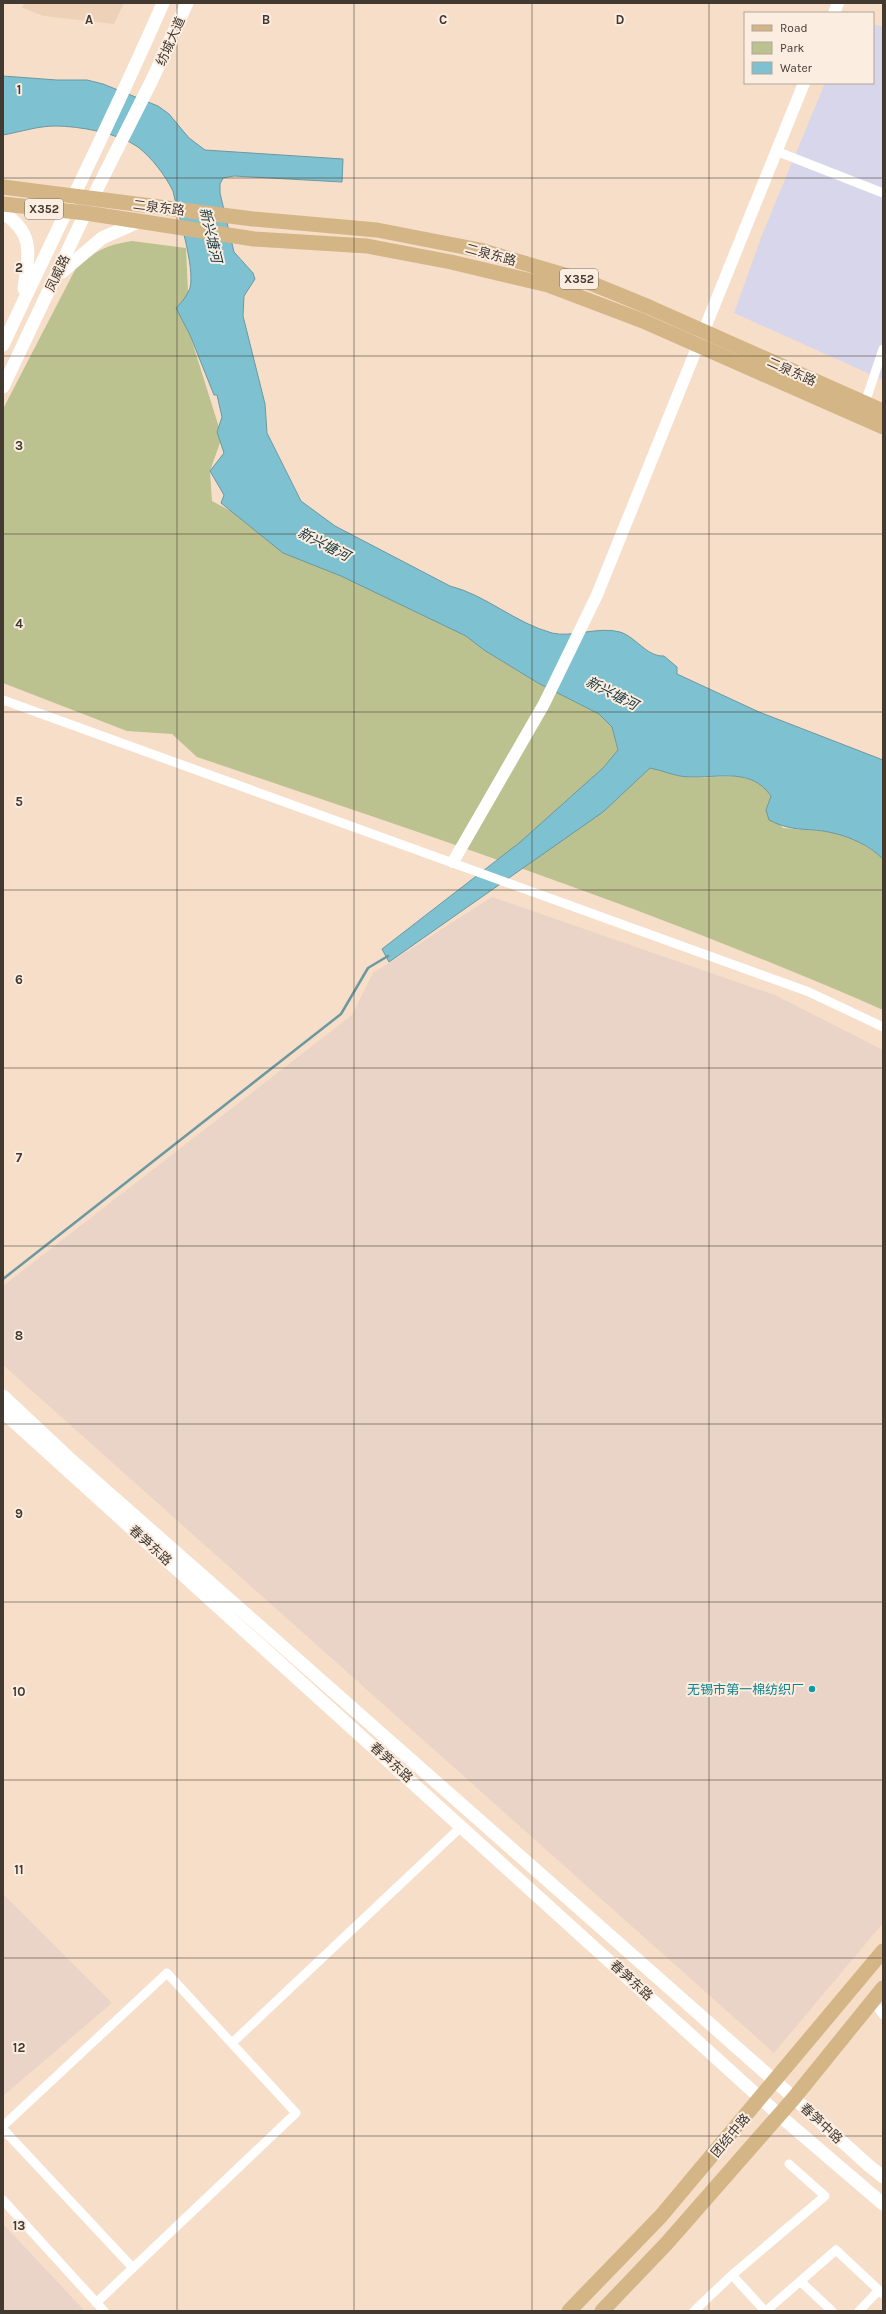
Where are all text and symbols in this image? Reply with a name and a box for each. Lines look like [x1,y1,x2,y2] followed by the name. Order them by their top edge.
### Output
[85,12,93,27] text: A
[262,12,270,27] text: B
[439,12,447,27] text: C
[616,12,625,27] text: D
[744,12,874,84] legend
[153,14,188,68] street label: 纺城大道
[780,21,808,35] text: Road
[780,41,805,55] text: Park
[780,61,813,75] text: Water
[17,82,21,97] text: 1
[132,197,186,218] street label: 二泉东路
[25,199,63,219] road number: X352
[196,206,226,267] water label: 新兴塘河
[464,241,518,268] street label: 二泉东路
[42,252,72,294] street label: 凤威路
[15,260,23,275] text: 2
[560,269,598,289] road number: X352
[765,354,819,389] street label: 二泉东路
[15,438,23,453] text: 3
[295,524,355,566] water label: 新兴塘河
[15,616,23,631] text: 4
[583,673,643,715] water label: 新兴塘河
[15,794,23,809] text: 5
[15,972,23,987] text: 6
[16,1150,23,1165] text: 7
[15,1328,23,1343] text: 8
[15,1506,23,1521] text: 9
[126,1522,175,1568] street label: 春笋东路
[687,1682,804,1697] place label: 无锡市第一棉纺织厂
[13,1684,25,1699] text: 10
[807,1684,817,1694] marker: 无锡市第一棉纺织厂
[367,1739,416,1785] street label: 春笋东路
[14,1862,24,1877] text: 11
[607,1957,656,2003] street label: 春笋东路
[13,2040,25,2055] text: 12
[798,2100,846,2147] street label: 春笋中路
[708,2111,753,2160] street label: 团结中路
[13,2218,25,2233] text: 13

